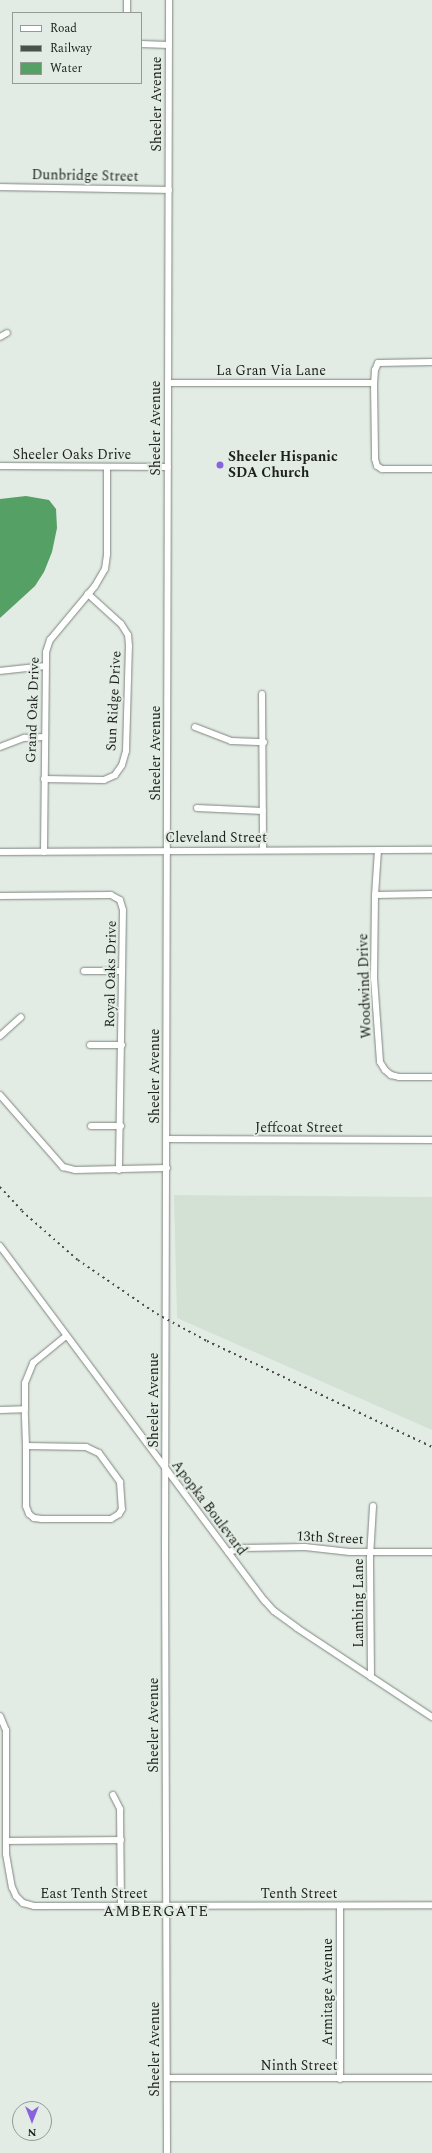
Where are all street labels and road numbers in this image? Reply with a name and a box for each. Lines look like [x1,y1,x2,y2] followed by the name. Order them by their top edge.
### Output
[149,56,165,152] street label: Sheeler Avenue
[31,167,139,185] street label: Dunbridge Street
[216,363,326,379] street label: La Gran Via Lane
[148,380,164,476] street label: Sheeler Avenue
[13,447,131,463] street label: Sheeler Oaks Drive
[103,650,125,752] street label: Sun Ridge Drive
[23,657,43,763] street label: Grand Oak Drive
[148,705,164,801] street label: Sheeler Avenue
[165,830,267,846] street label: Cleveland Street
[102,920,120,1028] street label: Royal Oaks Drive
[355,933,375,1039] street label: Woodwind Drive
[147,1028,163,1124] street label: Sheeler Avenue
[255,1120,343,1136] street label: Jeffcoat Street
[146,1352,162,1448] street label: Sheeler Avenue
[168,1457,250,1559] street label: Apopka Boulevard
[296,1528,364,1548] street label: 13th Street
[351,1558,367,1648] street label: Lambing Lane
[146,1677,162,1773] street label: Sheeler Avenue
[40,1886,148,1902] street label: East Tenth Street
[261,1886,337,1902] street label: Tenth Street
[320,1938,336,2046] street label: Armitage Avenue
[147,2001,163,2097] street label: Sheeler Avenue
[260,2058,338,2074] street label: Ninth Street

